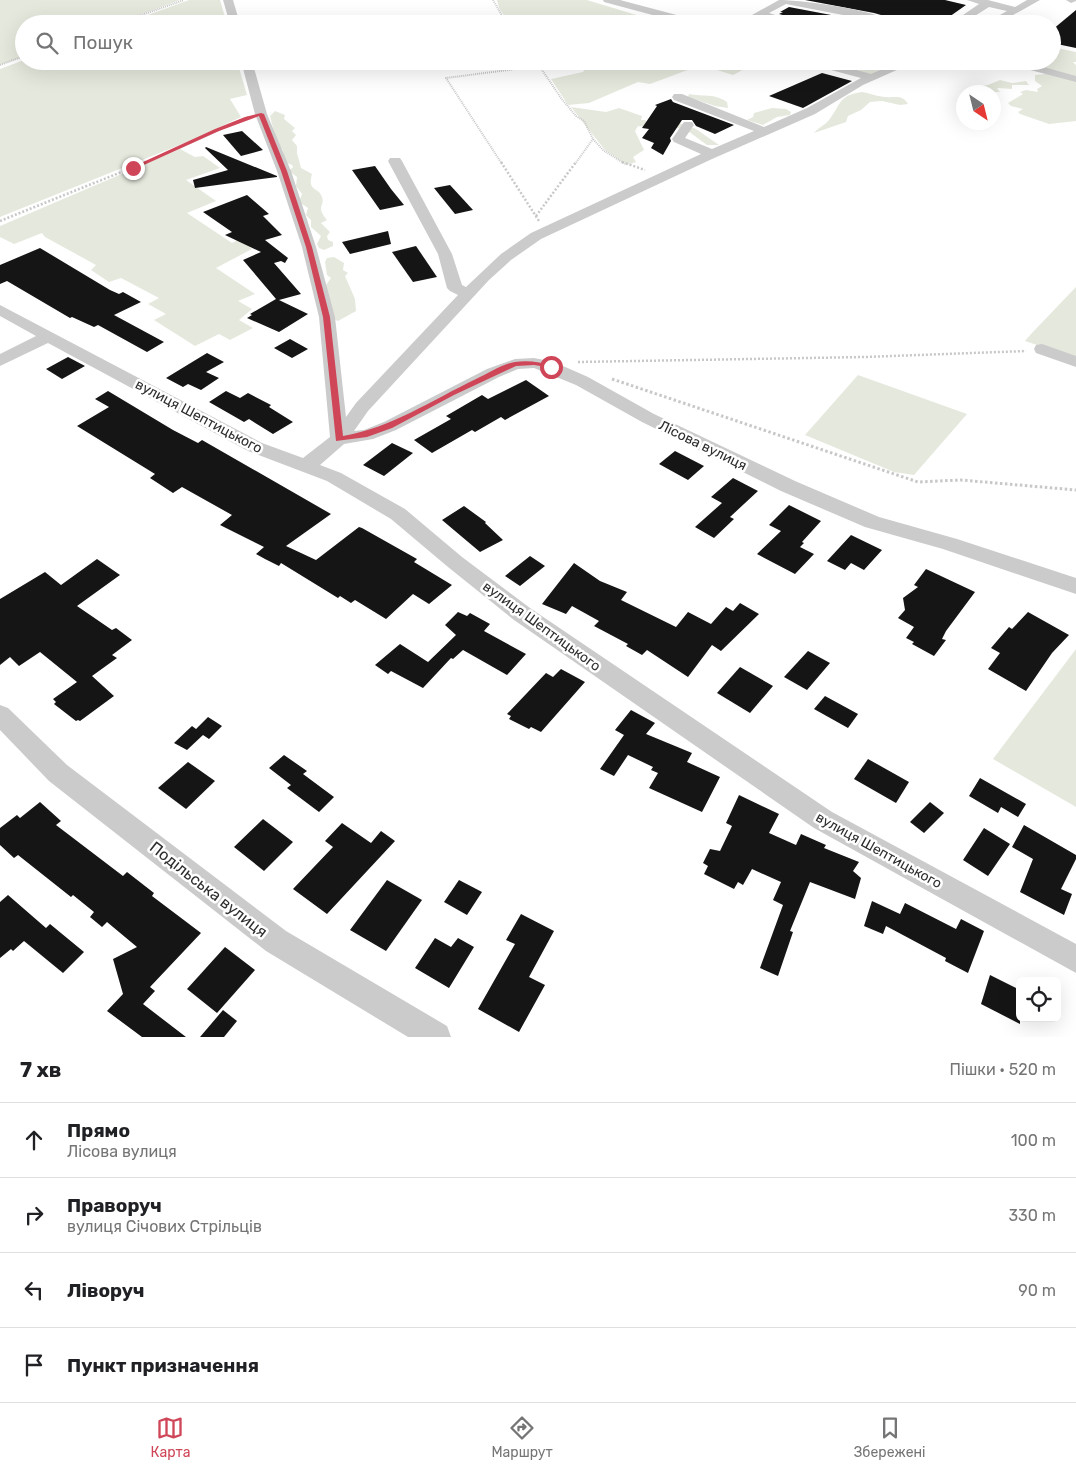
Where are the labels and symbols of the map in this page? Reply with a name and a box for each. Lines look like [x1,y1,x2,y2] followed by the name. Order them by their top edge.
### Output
[956,85,1001,130] north arrow
[122,157,145,180] route end
[540,356,563,379] route start
[132,376,265,457] street label: вулиця Шептицького
[656,417,750,474] street label: Лісова вулиця
[479,578,604,675] street label: вулиця Шептицького
[813,809,945,892] street label: вулиця Шептицького
[146,837,271,941] street label: Подільська вулиця

